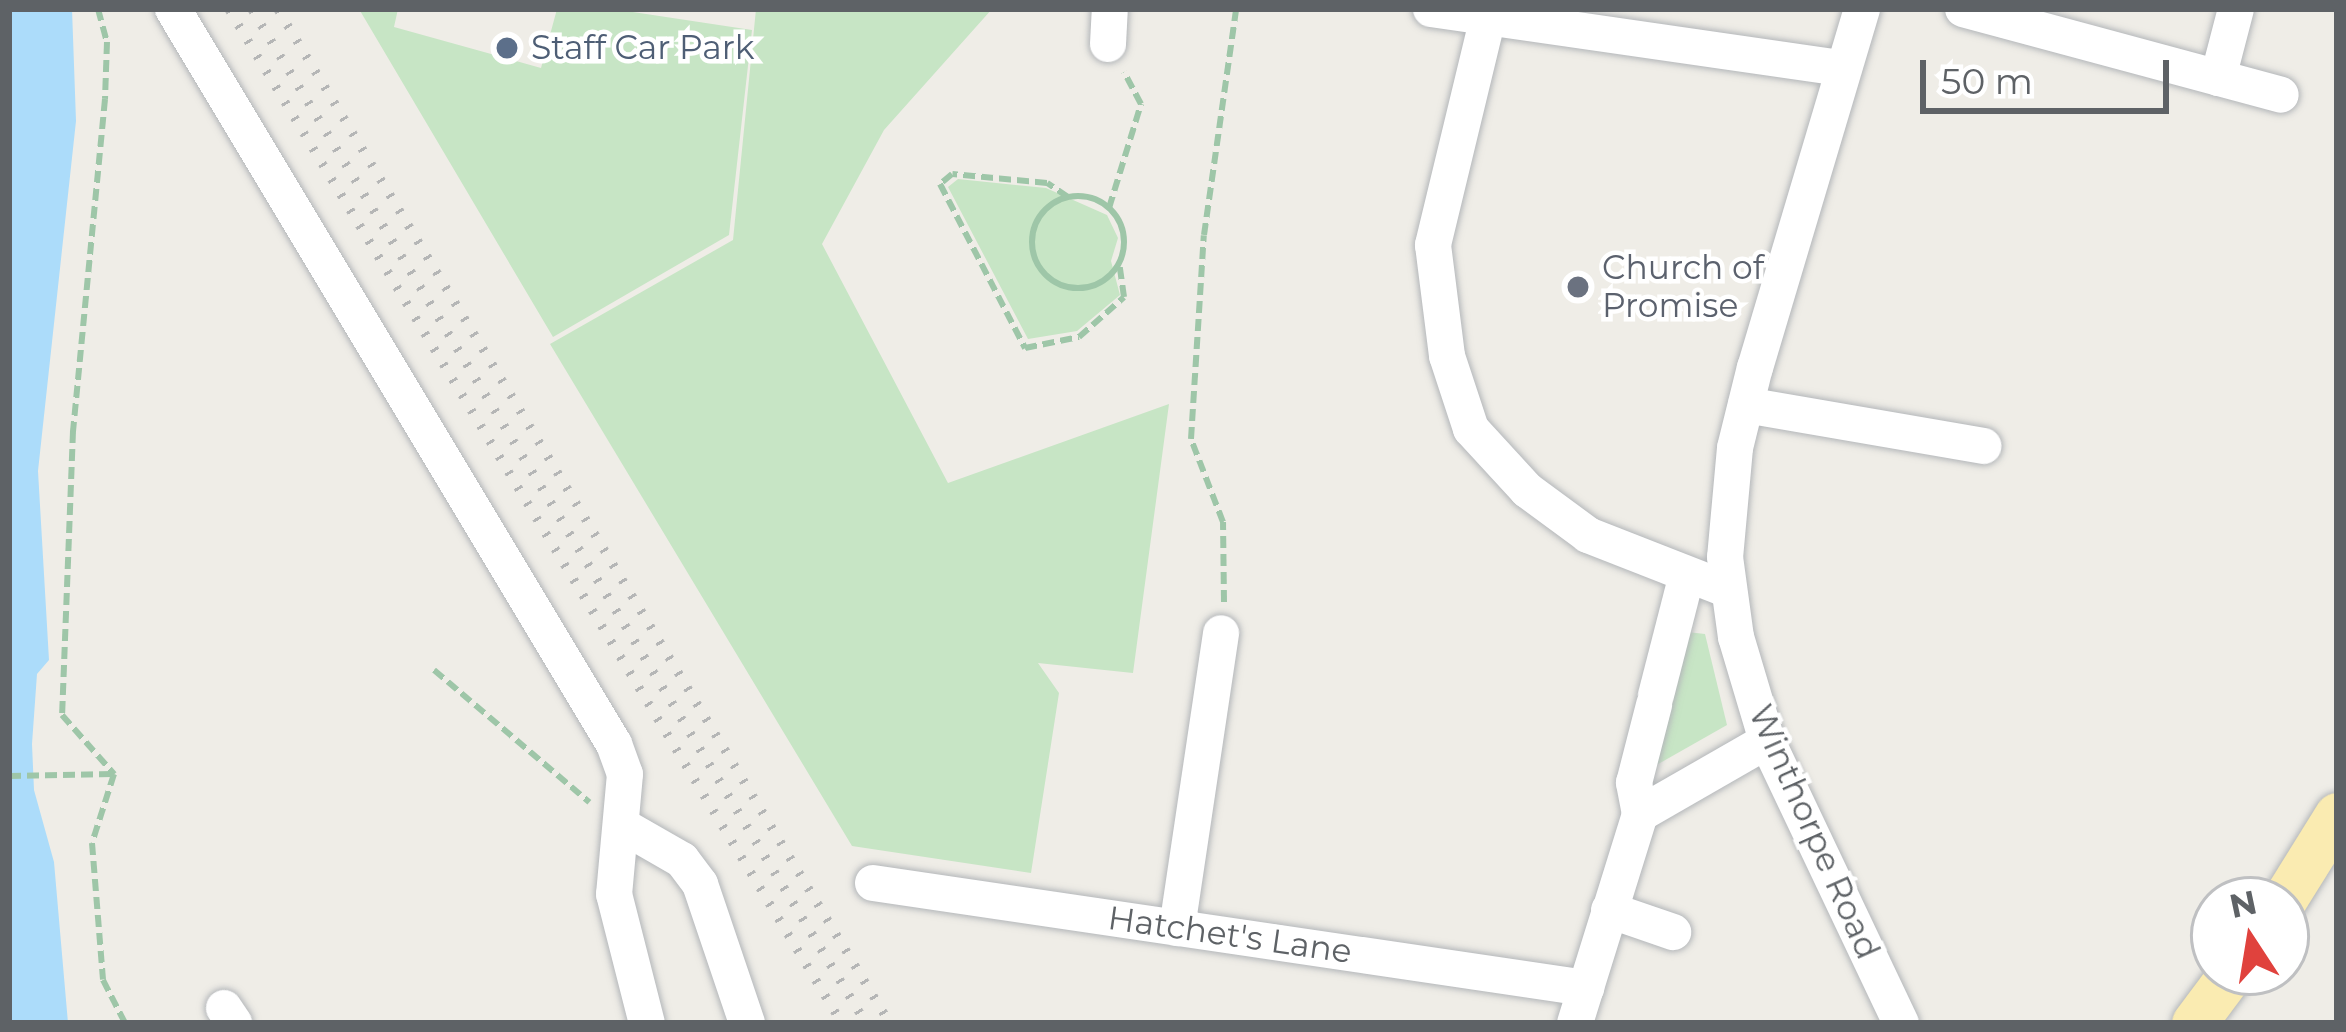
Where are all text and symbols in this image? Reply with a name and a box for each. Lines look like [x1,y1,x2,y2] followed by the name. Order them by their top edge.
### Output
[531,28,754,68] place label: Staff Car Park
[494,35,520,61] marker: Staff Car Park
[1926,36,2175,110] scale bar
[1941,59,2033,103] text: 50 m
[1602,248,1764,326] place label: Church of Promise
[1565,274,1591,300] marker: Church of Promise
[1740,699,1888,965] street label: Winthorpe Road
[2190,876,2310,996] north arrow
[2226,881,2260,926] text: N
[1106,898,1354,972] street label: Hatchet's Lane

